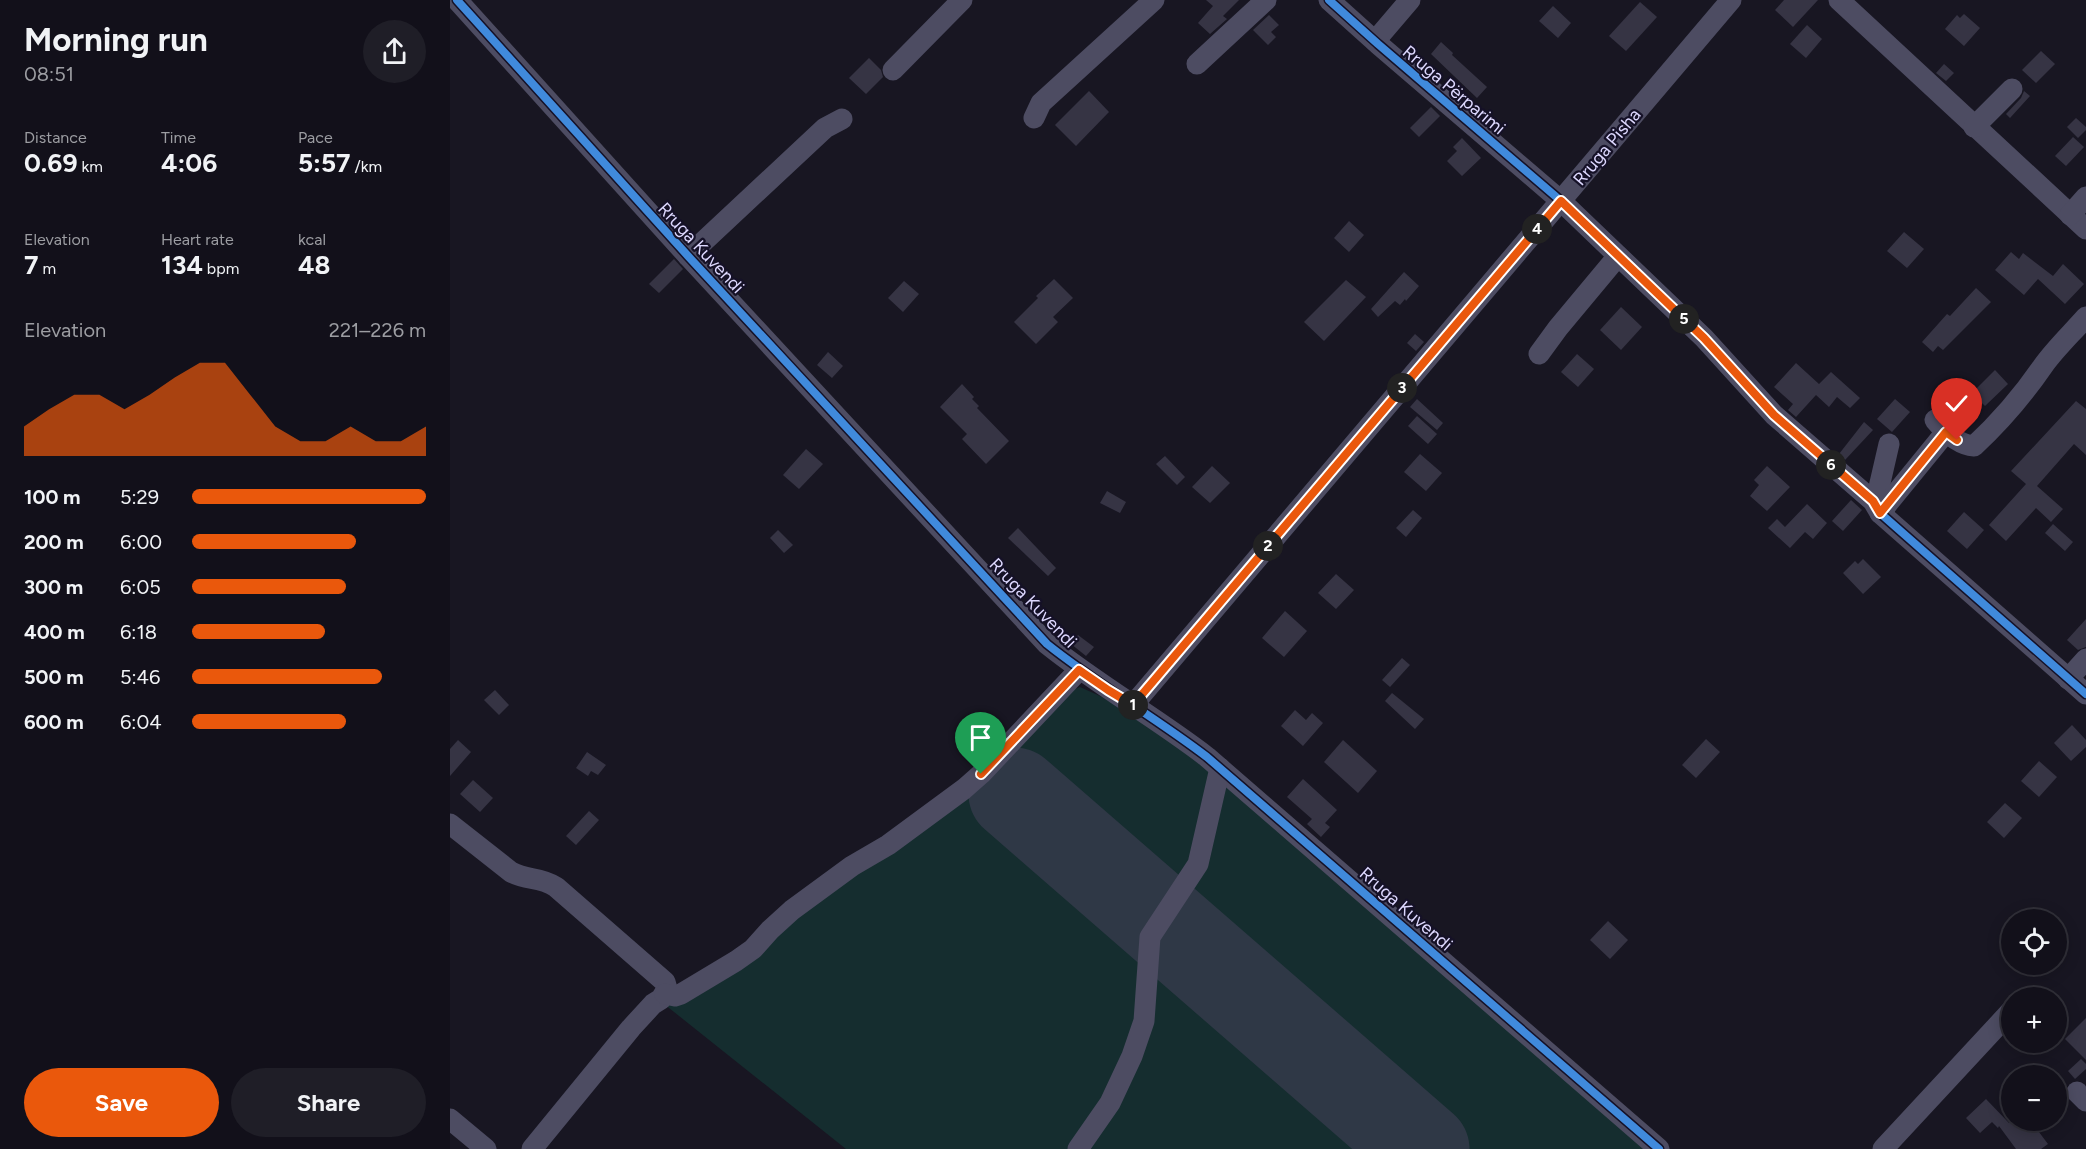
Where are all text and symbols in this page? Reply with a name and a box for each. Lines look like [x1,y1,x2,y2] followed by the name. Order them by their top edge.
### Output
[24,20,208,59] text: Morning run
[363,20,426,83] button: share
[1398,41,1510,139] street label: Rruga Përparimi
[24,62,74,86] text: 08:51
[1568,104,1646,190] street label: Rruga Pisha
[24,128,87,147] text: Distance
[161,128,196,147] text: Time
[298,128,333,147] text: Pace
[24,147,77,179] text: 0.69
[161,147,217,179] text: 4:06
[298,147,351,179] text: 5:57
[77,157,103,176] text: km
[351,157,382,176] text: /km
[653,198,749,298] street label: Rruga Kuvendi
[1522,214,1552,244] pin: 4
[1532,219,1542,238] text: 4
[24,230,90,249] text: Elevation
[161,230,234,249] text: Heart rate
[298,230,326,249] text: kcal
[24,249,38,281] text: 7
[161,249,203,281] text: 134
[298,249,330,281] text: 48
[38,259,56,278] text: m
[203,259,239,278] text: bpm
[1669,304,1699,334] pin: 5
[1679,309,1689,328] text: 5
[24,318,106,342] text: Elevation
[329,318,426,342] text: 221–226 m
[1387,373,1417,403] pin: 3
[1398,378,1406,397] text: 3
[1931,378,1982,440] pin
[1940,387,1973,420] icon: check
[1816,450,1846,480] pin: 6
[1826,455,1836,474] text: 6
[24,485,81,509] text: 100 m
[120,485,159,509] text: 5:29
[24,530,84,554] text: 200 m
[120,530,162,554] text: 6:00
[1253,531,1283,561] pin: 2
[1263,536,1273,555] text: 2
[985,554,1081,652] street label: Rruga Kuvendi
[24,575,83,599] text: 300 m
[120,575,161,599] text: 6:05
[24,620,85,644] text: 400 m
[120,620,157,644] text: 6:18
[24,665,84,689] text: 500 m
[120,665,160,689] text: 5:46
[1118,690,1148,720] pin: 1
[1130,695,1136,714] text: 1
[24,710,84,734] text: 600 m
[120,710,162,734] text: 6:04
[955,712,1006,774] pin
[964,721,997,754] icon: arrive
[1355,863,1457,955] street label: Rruga Kuvendi
[2001,909,2067,1131] map controls
[2001,909,2067,975] button: locate
[2001,987,2067,1053] button: +
[2001,1065,2067,1131] button: −
[24,1068,219,1137] button: Save
[231,1068,426,1137] button: Share

